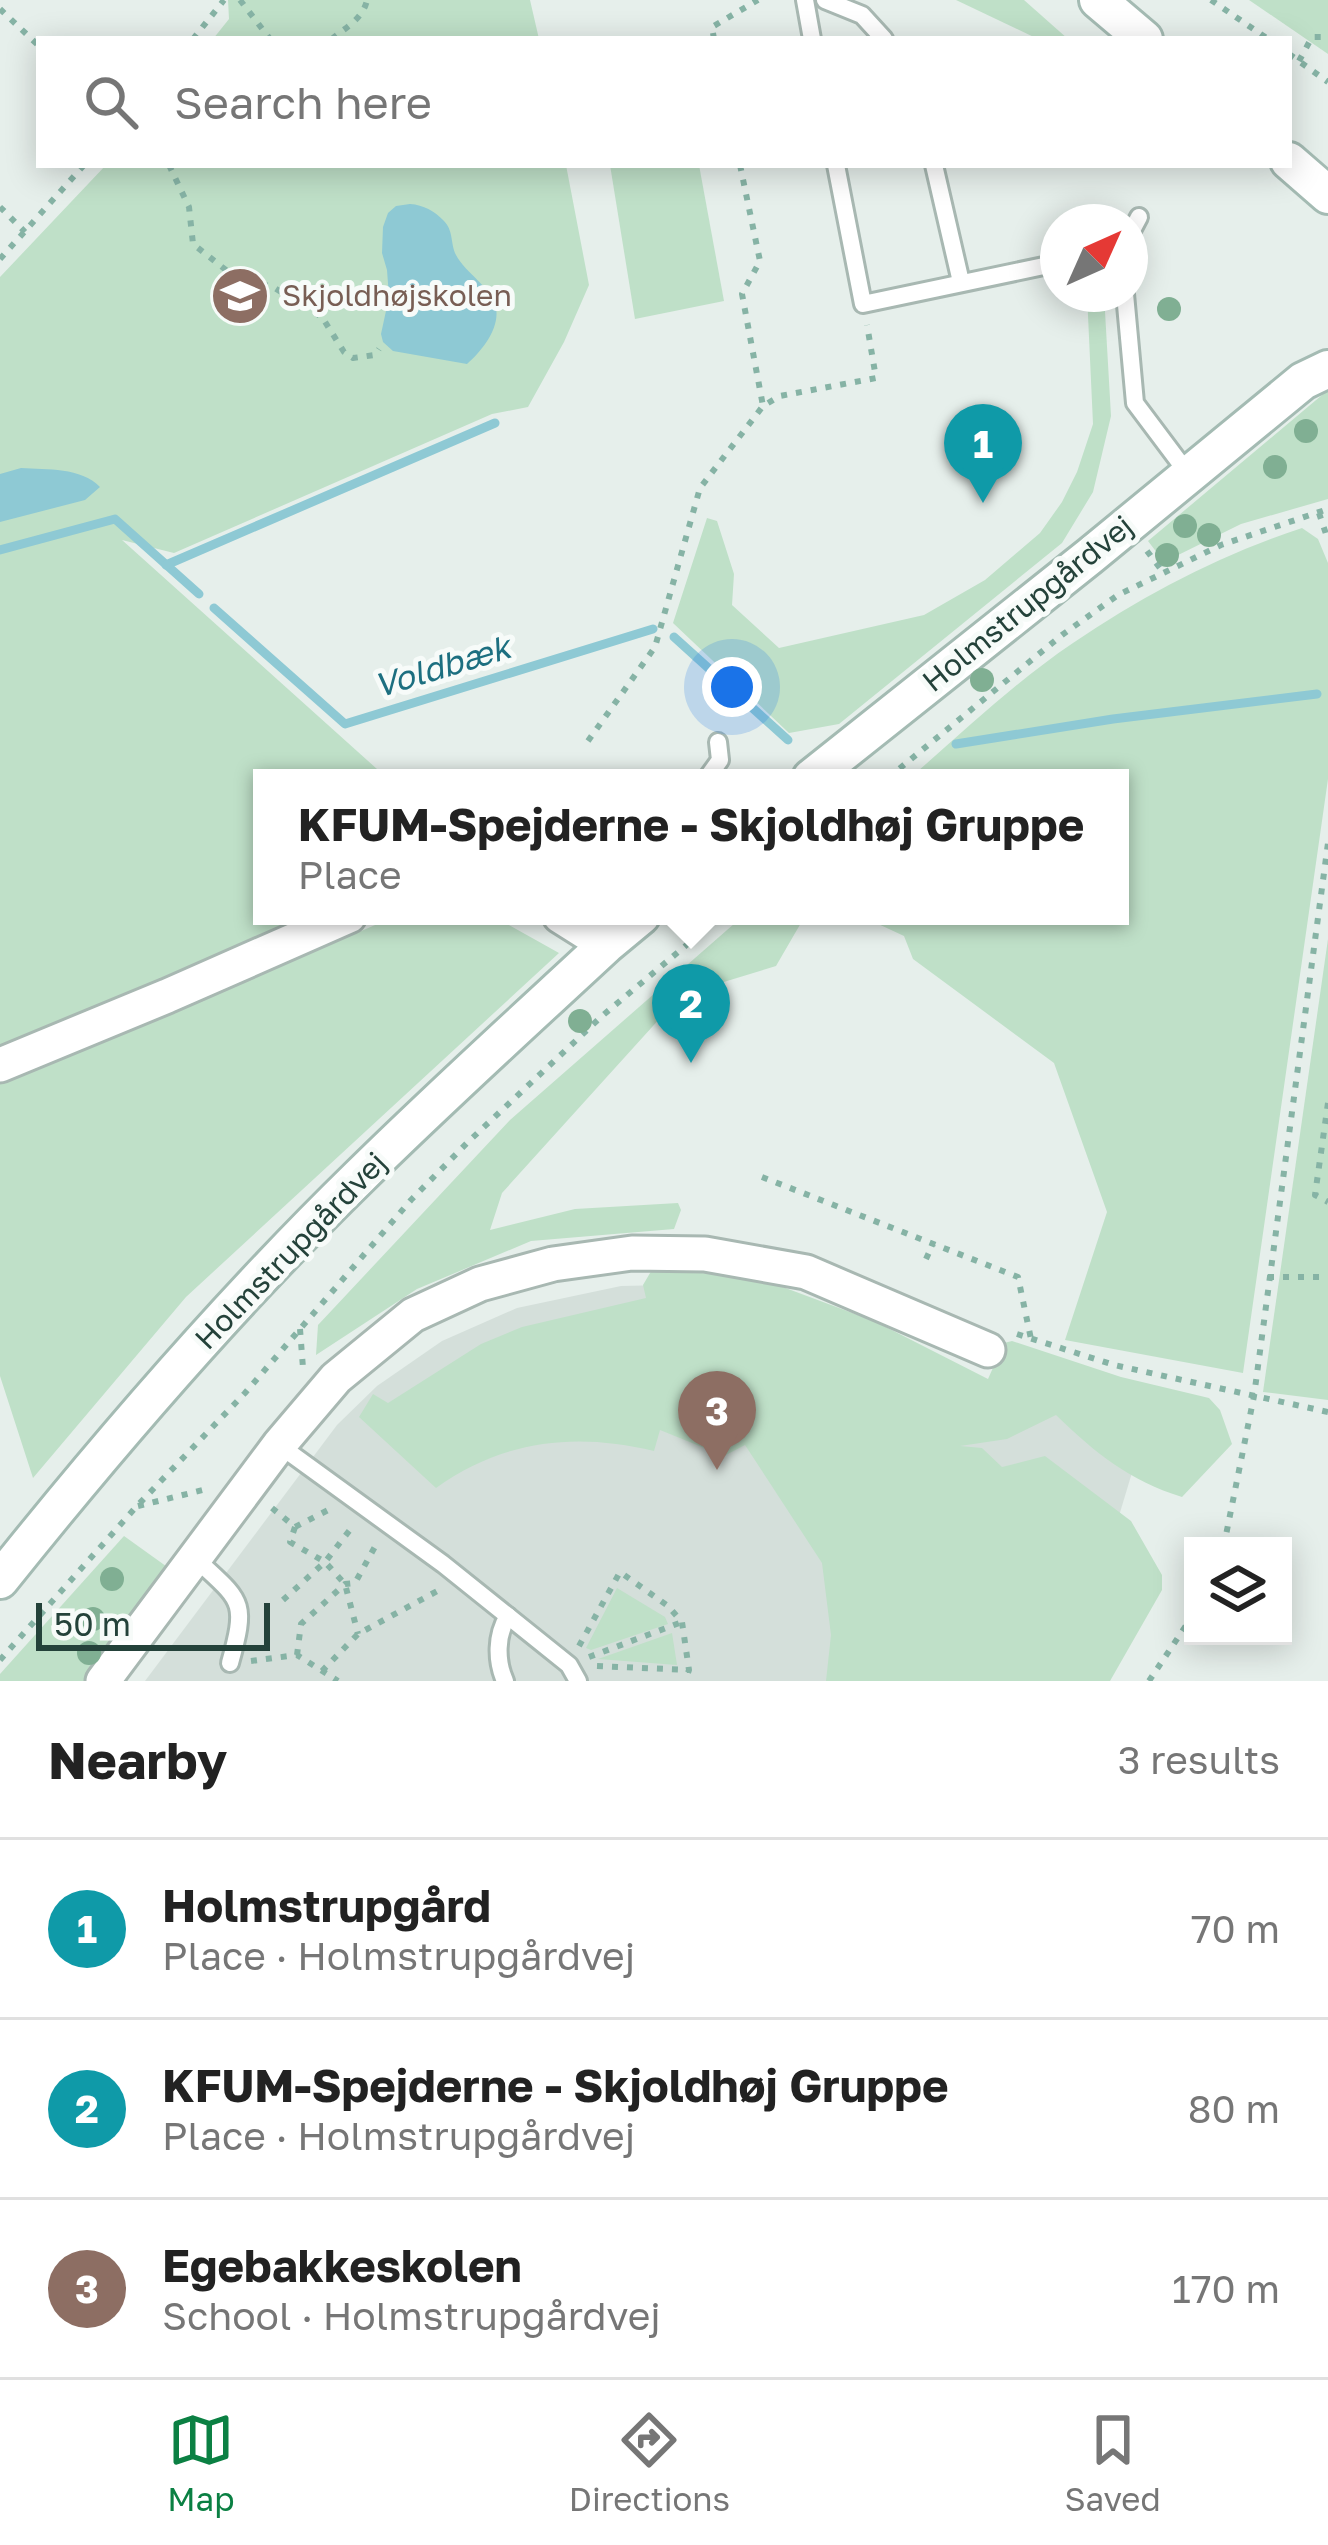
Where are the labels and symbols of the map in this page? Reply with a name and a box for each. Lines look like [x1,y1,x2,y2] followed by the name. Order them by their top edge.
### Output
[1040,204,1148,312] north arrow
[209,265,271,327] school or university icon: Skjoldhøjskolen
[282,277,512,313] place label: Skjoldhøjskolen
[944,404,1022,503] pin: 1
[915,507,1140,699] street label: Holmstrupgårdvej
[369,625,518,705] water label: Voldbæk
[702,657,762,717] your location
[652,964,730,1063] pin: 2
[187,1144,394,1356] street label: Holmstrupgårdvej
[678,1371,756,1470] pin: 3
[36,1597,270,1650] scale bar

